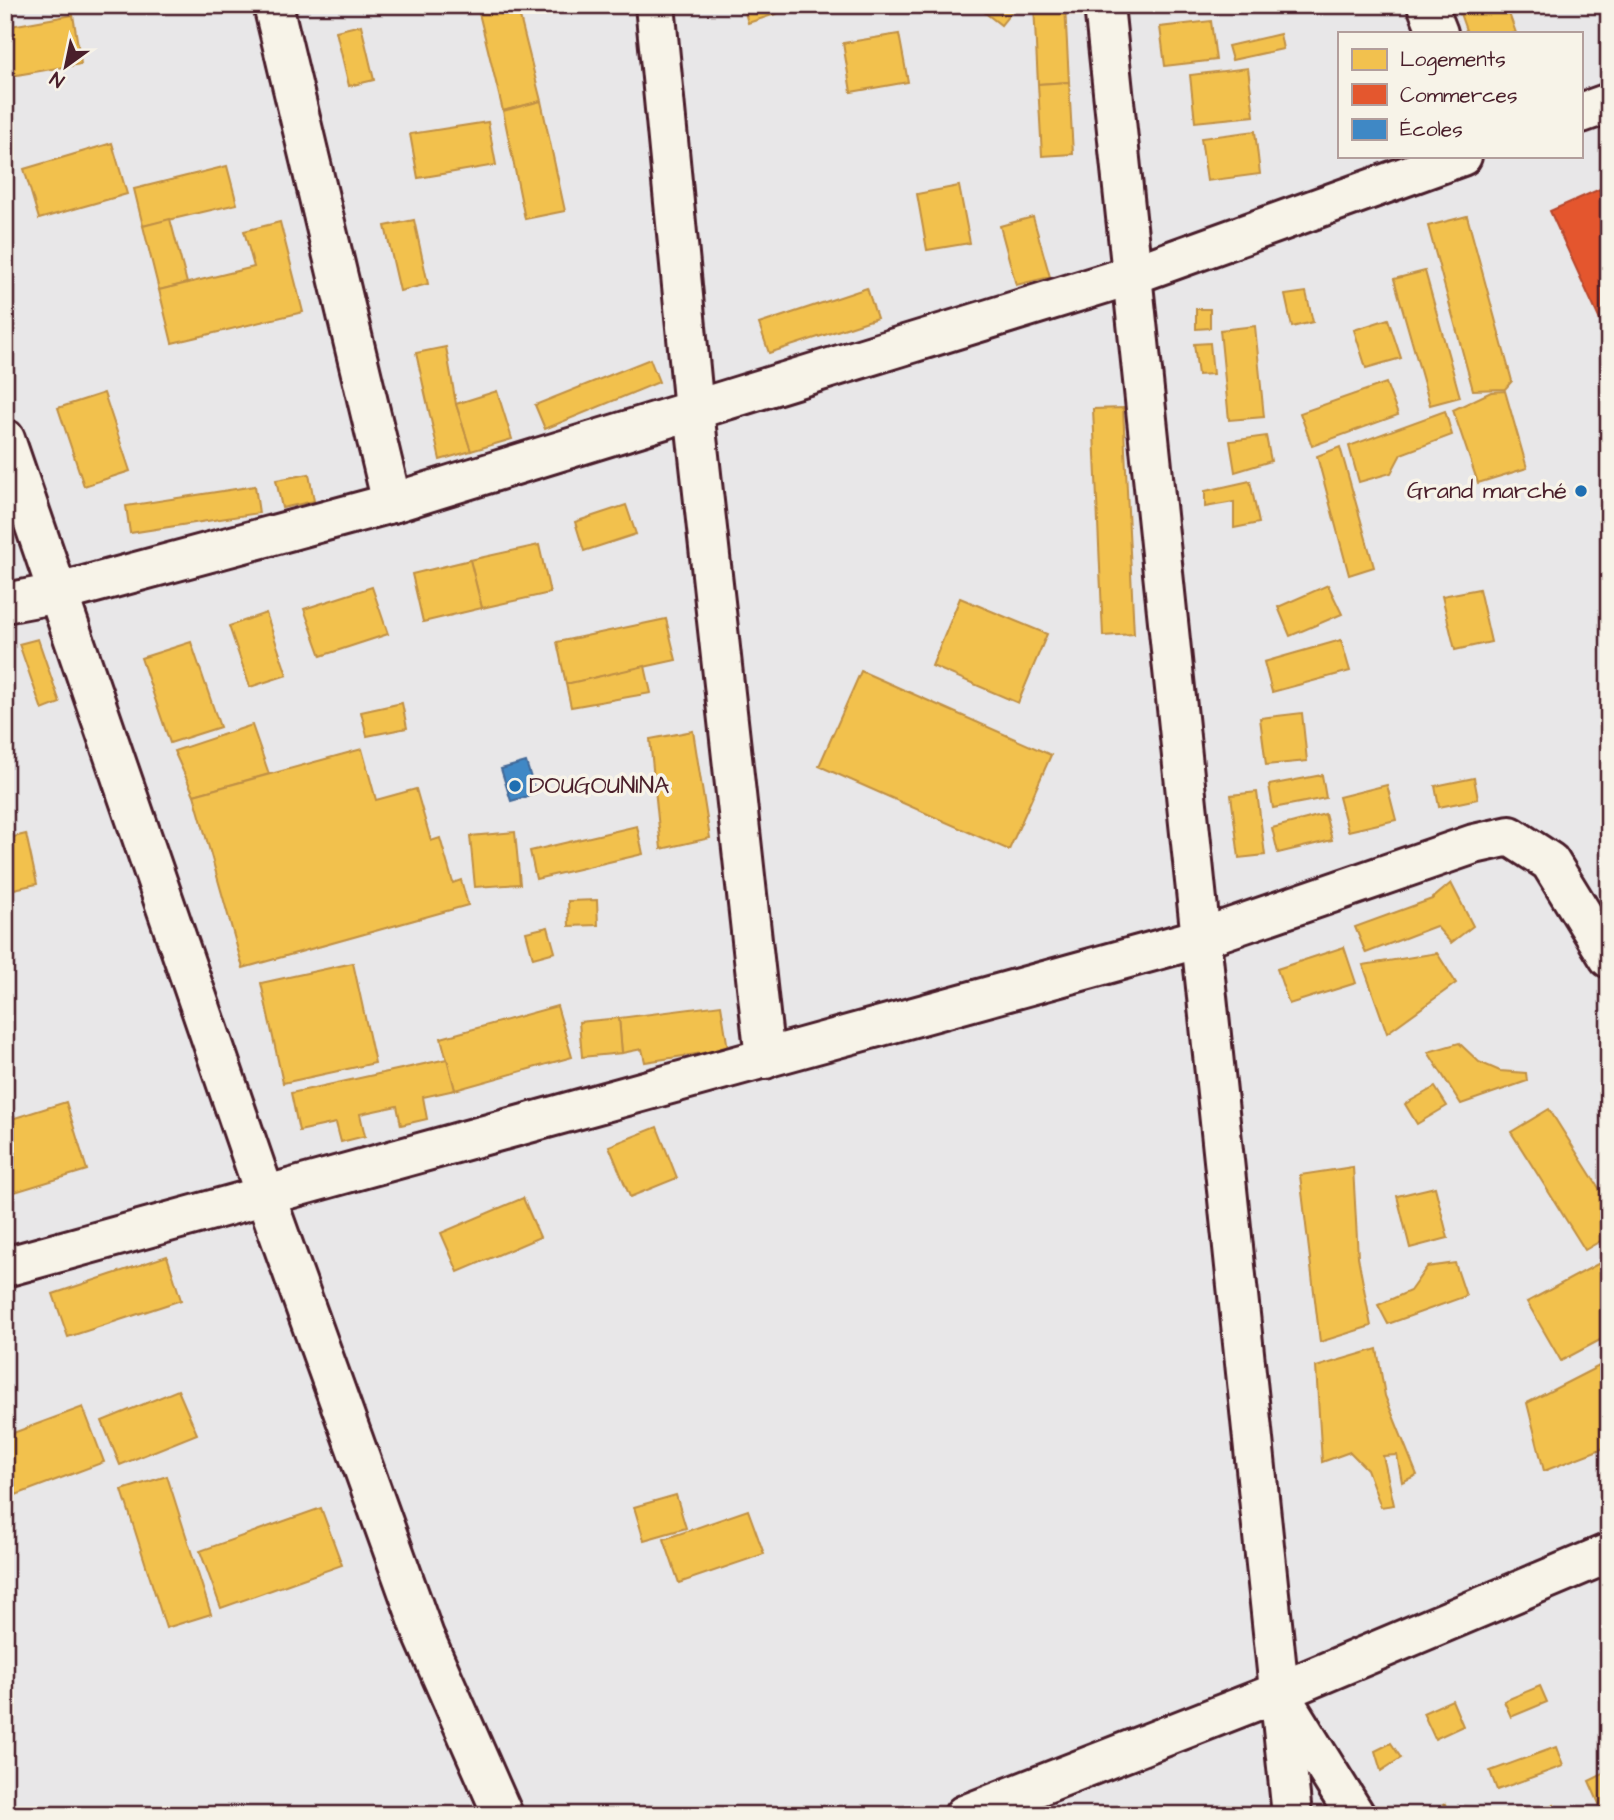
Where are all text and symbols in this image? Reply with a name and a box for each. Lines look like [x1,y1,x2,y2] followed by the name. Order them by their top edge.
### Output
[32,32,102,102] north arrow
[1338,32,1582,158] legend
[1400,45,1506,76] text: Logements
[45,64,70,94] text: N
[1400,81,1518,110] text: Commerces
[1400,115,1463,144] text: Écoles
[1407,474,1567,508] place label: Grand marché
[1573,483,1589,499] marker: Grand marché
[529,769,669,803] place label: DOUGOUNINA
[507,778,523,794] marker: DOUGOUNINA

